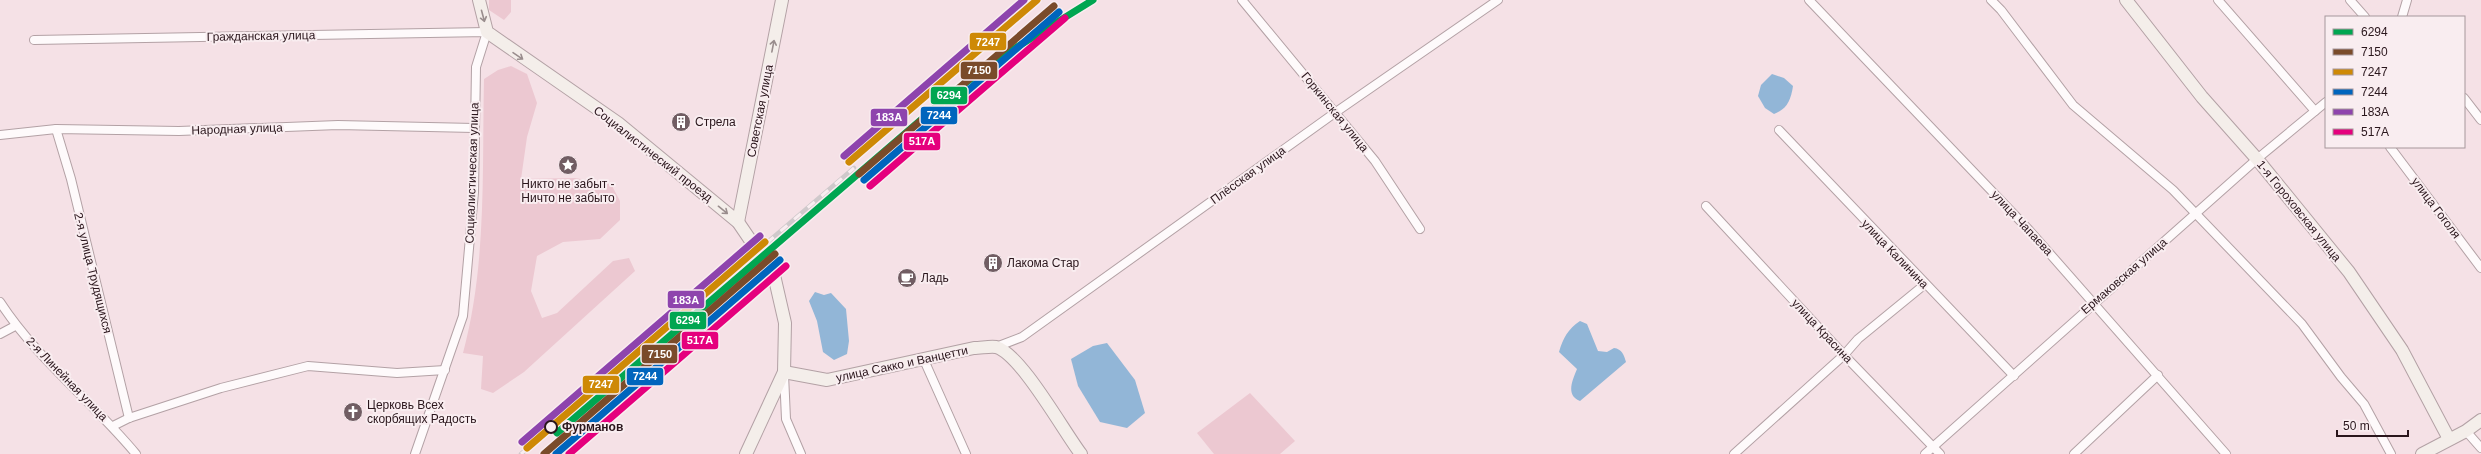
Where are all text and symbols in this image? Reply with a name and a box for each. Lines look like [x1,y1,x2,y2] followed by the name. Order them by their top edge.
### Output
[480,9,487,22] one-way arrow
[2325,16,2465,148] legend
[2361,25,2388,39] text: 6294
[207,28,316,44] street label: Гражданская улица
[969,32,1007,51] line badge: 7247
[976,36,1000,48] text: 7247
[769,40,777,53] one-way arrow
[2361,45,2388,59] text: 7150
[513,52,524,60] one-way arrow
[960,61,998,80] line badge: 7150
[744,63,776,159] street label: Советская улица
[967,64,991,76] text: 7150
[2361,65,2388,79] text: 7247
[1299,69,1372,155] street label: Горкинская улица
[2361,85,2388,99] text: 7244
[930,86,968,105] line badge: 6294
[937,89,962,101] text: 6294
[463,102,481,244] street label: Социалистическая улица
[591,103,715,205] street label: Социалистический проезд
[2361,105,2389,119] text: 183А
[920,106,958,125] line badge: 7244
[870,108,908,127] line badge: 183А
[927,109,952,121] text: 7244
[670,111,692,133] building icon: Стрела
[876,111,902,123] text: 183А
[695,115,736,129] place label: Стрела
[191,120,283,138] street label: Народная улица
[2361,125,2389,139] text: 517А
[903,132,941,151] line badge: 517А
[909,135,935,147] text: 517А
[1208,143,1289,207] street label: Плёсская улица
[557,154,579,176] place icon: Никто не забыт - Ничто не забыто
[2254,158,2344,265] street label: 1-я Гороховская улица
[2409,175,2463,241] street label: улица Гоголя
[521,177,615,205] place label: Никто не забыт - Ничто не забыто
[1988,188,2056,259] street label: улица Чапаева
[717,205,728,214] one-way arrow
[71,211,115,335] street label: 2-я улица Трудящихся
[1859,217,1932,292] street label: улица Калинина
[2078,235,2170,317] street label: Ермаковская улица
[982,252,1004,274] building icon: Лакома Стар
[1007,256,1080,270] place label: Лакома Стар
[896,267,918,289] cafe icon: Ладь
[921,271,949,285] place label: Ладь
[667,290,705,309] line badge: 183А
[673,294,699,306] text: 183А
[1789,296,1856,366] street label: улица Красина
[669,311,707,330] line badge: 6294
[676,314,701,326] text: 6294
[681,331,719,350] line badge: 517А
[23,334,111,424] street label: 2-я Линейная улица
[687,334,713,346] text: 517А
[835,343,969,385] street label: улица Сакко и Ванцетти
[641,344,678,364] line badge: 7150
[648,348,672,360] text: 7150
[626,367,664,386] line badge: 7244
[633,370,658,382] text: 7244
[582,375,620,394] line badge: 7247
[589,378,613,390] text: 7247
[367,398,476,426] place label: Церковь Всех скорбящих Радость
[342,401,364,423] church icon: Церковь Всех скорбящих Радость
[2337,412,2408,438] scale bar
[2343,419,2370,433] text: 50 m
[544,420,558,434] marker: Фурманов
[562,420,623,434] place label: Фурманов

